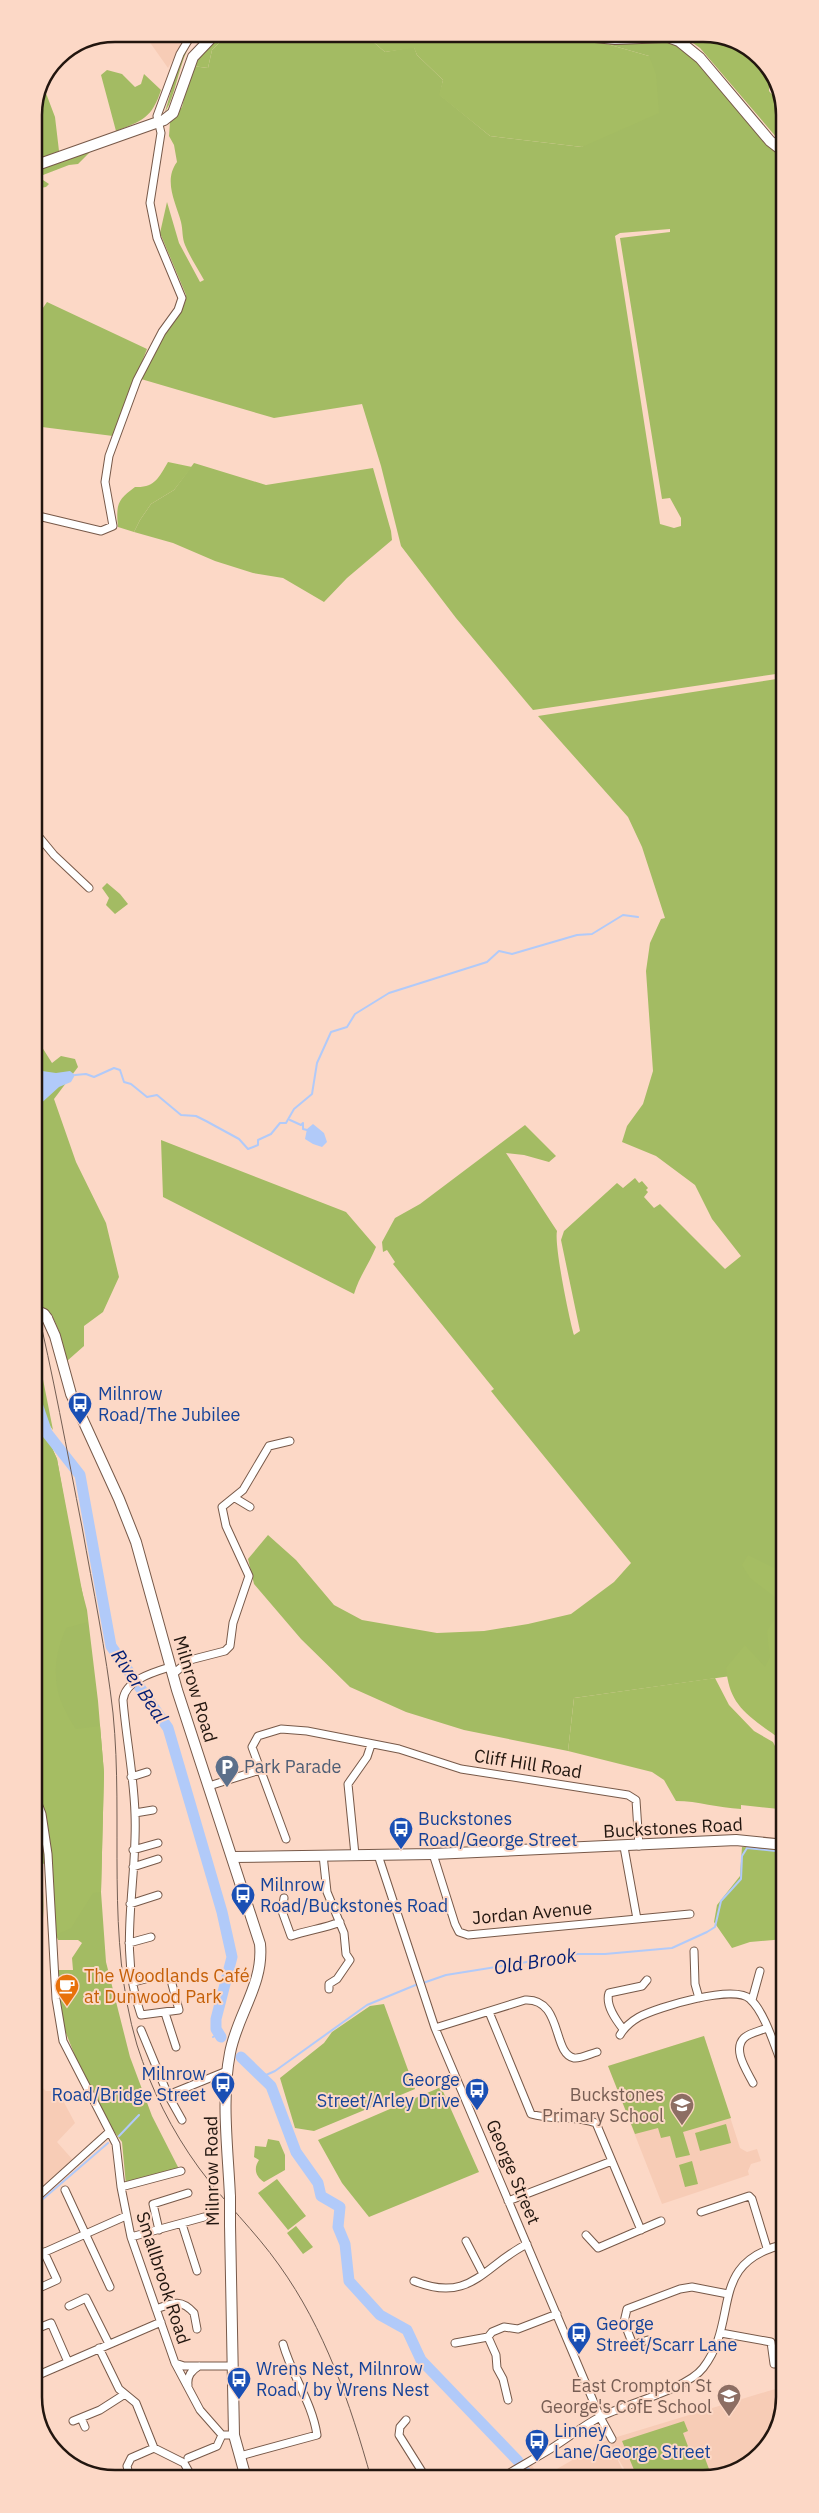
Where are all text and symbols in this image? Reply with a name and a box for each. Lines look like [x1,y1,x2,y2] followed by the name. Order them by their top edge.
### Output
[98,1382,241,1426] place label: Milnrow Road/The Jubilee
[67,1391,93,1425] bus stop icon: Milnrow Road/The Jubilee
[168,1633,223,1745] street label: Milnrow Road
[106,1644,174,1728] water label: River Beal
[472,1744,584,1783] street label: Cliff Hill Road
[214,1754,240,1788] parking icon: Park Parade
[244,1755,342,1778] place label: Park Parade
[418,1807,578,1851] place label: Buckstones Road/George Street
[603,1812,743,1843] street label: Buckstones Road
[388,1816,414,1850] bus stop icon: Buckstones Road/George Street
[260,1873,448,1917] place label: Milnrow Road/Buckstones Road
[230,1882,256,1916] bus stop icon: Milnrow Road/Buckstones Road
[471,1896,593,1929] street label: Jordan Avenue
[492,1942,579,1979] water label: Old Brook
[84,1964,250,2008] place label: The Woodlands Café at Dunwood Park
[54,1973,80,2007] cafe icon: The Woodlands Café at Dunwood Park
[52,2062,206,2106] place label: Milnrow Road/Bridge Street
[317,2068,460,2112] place label: George Street/Arley Drive
[210,2071,236,2105] bus stop icon: Milnrow Road/Bridge Street
[464,2077,490,2111] bus stop icon: George Street/Arley Drive
[542,2083,664,2127] place label: Buckstones Primary School
[669,2092,695,2126] school or university icon: Buckstones Primary School
[199,2116,224,2226] street label: Milnrow Road
[481,2116,546,2228] street label: George Street
[131,2209,196,2347] street label: Smallbrook Road
[596,2312,737,2356] place label: George Street/Scarr Lane
[566,2321,592,2355] bus stop icon: George Street/Scarr Lane
[256,2357,429,2401] place label: Wrens Nest, Milnrow Road / by Wrens Nest
[226,2366,252,2400] bus stop icon: Wrens Nest, Milnrow Road / by Wrens Nest
[541,2374,712,2418] place label: East Crompton St George's CofE School
[716,2383,742,2417] school or university icon: East Crompton St George's CofE School
[554,2419,711,2463] place label: Linney Lane/George Street
[524,2428,550,2462] bus stop icon: Linney Lane/George Street

